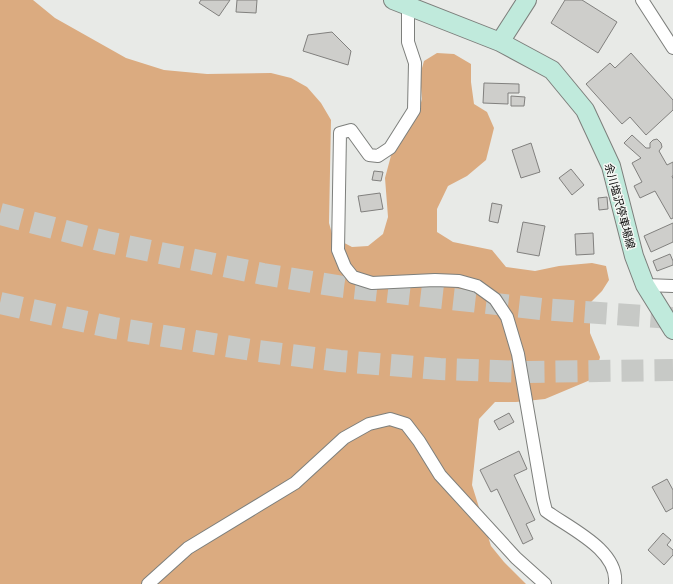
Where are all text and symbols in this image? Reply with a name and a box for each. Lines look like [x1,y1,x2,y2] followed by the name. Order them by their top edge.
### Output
[602,162,637,250] street label: 余川塩沢停車場線

